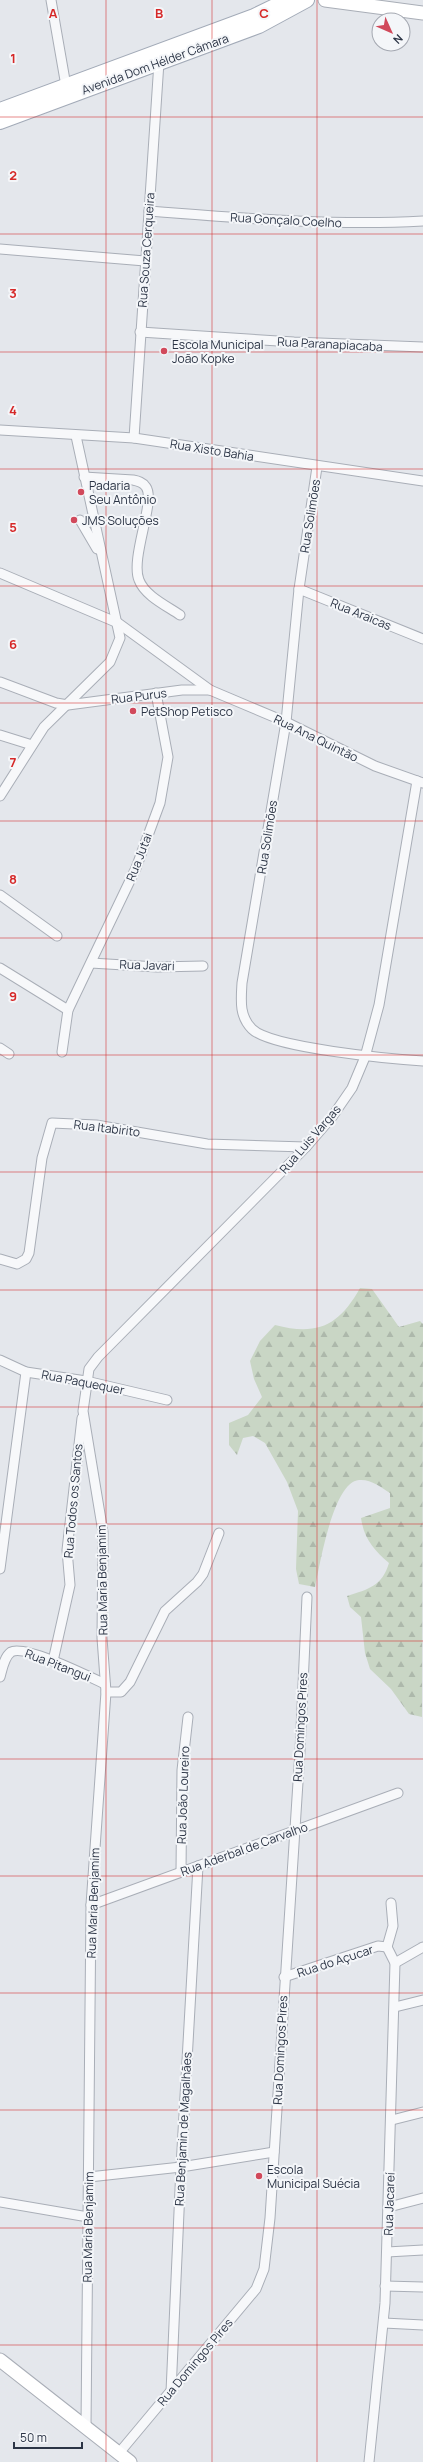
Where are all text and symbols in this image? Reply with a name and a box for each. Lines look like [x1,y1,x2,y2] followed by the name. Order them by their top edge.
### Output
[49,4,58,22] text: A
[155,4,163,22] text: B
[259,4,269,22] text: C
[371,12,411,52] north arrow
[79,29,231,99] street label: Avenida Dom Hélder Câmara
[390,31,407,48] text: N
[10,49,16,67] text: 1
[9,166,17,184] text: 2
[134,192,158,308] street label: Rua Souza Cerqueira
[230,209,342,231] street label: Rua Gonçalo Coelho
[9,284,17,302] text: 3
[277,333,383,355] street label: Rua Paranapiacaba
[172,336,264,367] place label: Escola Municipal João Kopke
[159,346,169,356] marker: Escola Municipal João Kopke
[9,401,17,419] text: 4
[169,435,255,465] street label: Rua Xisto Bahia
[89,477,156,508] place label: Padaria Seu Antônio
[296,478,324,554] street label: Rua Solimões
[76,487,86,497] marker: Padaria Seu Antônio
[82,512,159,529] place label: JMS Soluções
[69,515,79,525] marker: JMS Soluções
[9,518,17,536] text: 5
[328,594,394,634] street label: Rua Araicas
[9,635,17,653] text: 6
[110,684,168,708] street label: Rua Purus
[141,703,233,720] place label: PetShop Petisco
[128,706,138,716] marker: PetShop Petisco
[271,710,361,766] street label: Rua Ana Quintão
[10,753,17,771] text: 7
[253,799,281,875] street label: Rua Solimões
[122,830,156,884] street label: Rua Jutai
[9,870,17,888] text: 8
[119,956,175,974] street label: Rua Javari
[9,987,17,1005] text: 9
[275,1101,345,1177] street label: Rua Luis Vargas
[73,1115,141,1141] street label: Rua Itabirito
[40,1366,127,1399] street label: Rua Paquequer
[60,1443,86,1559] street label: Rua Todos os Santos
[93,1524,111,1636] street label: Rua Maria Benjamim
[23,1645,93,1685] street label: Rua Pitangui
[289,1672,311,1782] street label: Rua Domingos Pires
[173,1746,193,1844] street label: Rua João Loureiro
[178,1818,310,1880] street label: Rua Aderbal de Carvalho
[83,1847,103,1959] street label: Rua Maria Benjamim
[295,1940,376,1981] street label: Rua do Açucar
[269,1995,291,2105] street label: Rua Domingos Pires
[170,2052,196,2206] street label: Rua Benjamin de Magalhães
[267,2161,360,2192] place label: Escola Municipal Suécia
[79,2171,97,2283] street label: Rua Maria Benjamim
[254,2171,264,2181] marker: Escola Municipal Suécia
[379,2172,399,2236] street label: Rua Jacareí
[153,2315,237,2409] street label: Rua Domingos Pires
[14,2424,82,2450] scale bar
[20,2429,47,2446] text: 50 m

